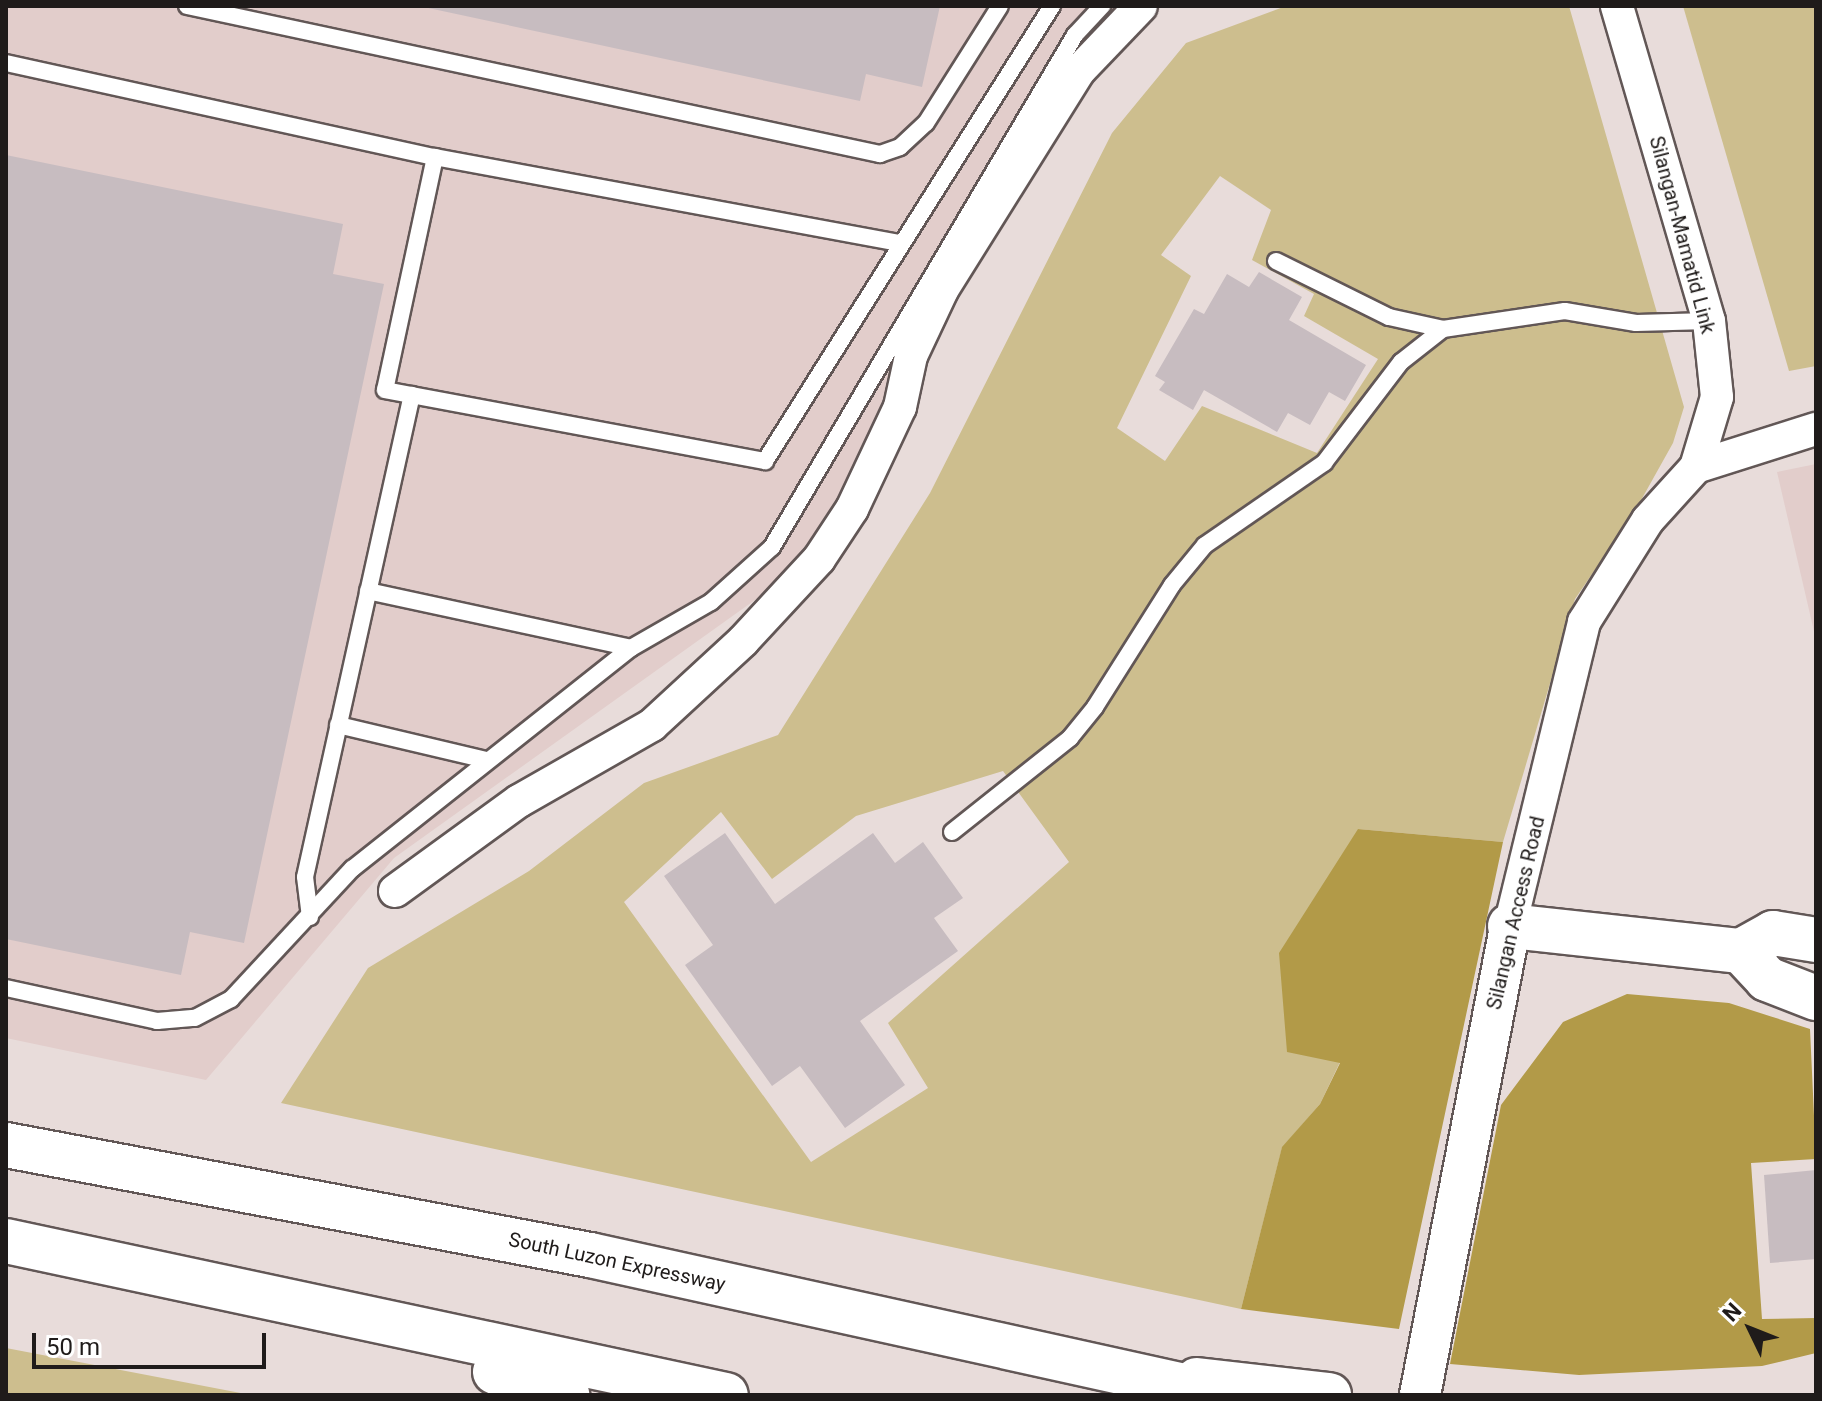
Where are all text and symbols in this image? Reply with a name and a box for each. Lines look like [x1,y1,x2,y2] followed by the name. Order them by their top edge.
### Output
[1644,134,1720,336] street label: Silangan-Mamatid Link
[1482,814,1550,1012] street label: Silangan Access Road
[506,1227,728,1297] street label: South Luzon Expressway
[1710,1289,1790,1369] north arrow
[1718,1298,1747,1326] text: N
[36,1317,270,1367] scale bar
[46,1333,100,1361] text: 50 m

